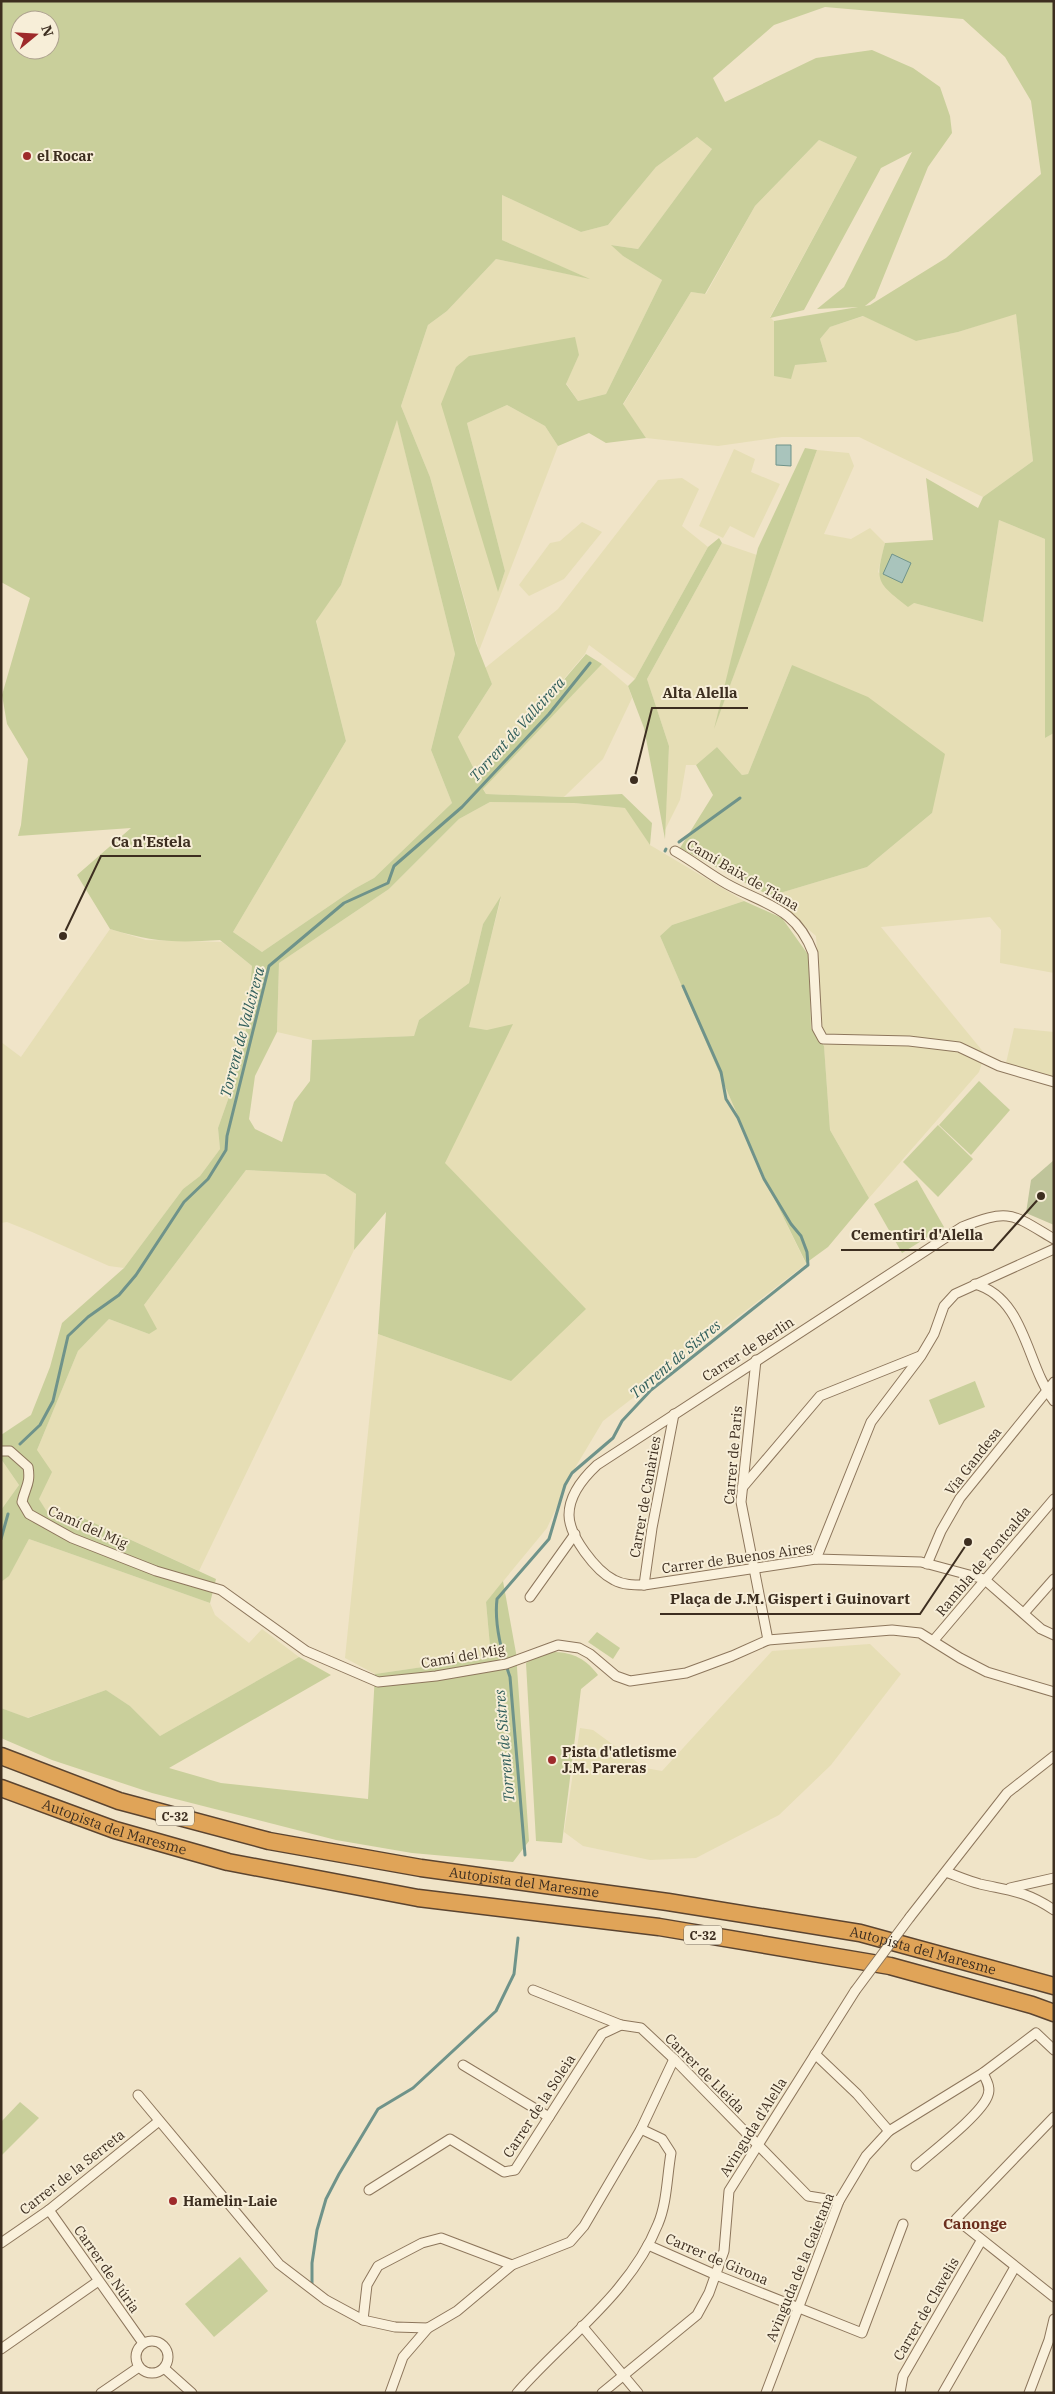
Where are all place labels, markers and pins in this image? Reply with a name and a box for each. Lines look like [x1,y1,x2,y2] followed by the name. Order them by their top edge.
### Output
[37,147,93,165] place label: el Rocar
[21,150,33,162] marker: el Rocar
[652,678,748,708] callout: Alta Alella
[101,826,201,856] callout: Ca n'Estela
[841,1220,993,1250] callout: Cementiri d'Alella
[660,1584,920,1614] callout: Plaça de J.M. Gispert i Guinovart
[562,1743,677,1777] place label: Pista d'atletisme J.M. Pareras
[546,1754,558,1766] marker: Pista d'atletisme J.M. Pareras
[183,2192,277,2210] place label: Hamelin-Laie
[167,2195,179,2207] marker: Hamelin-Laie

